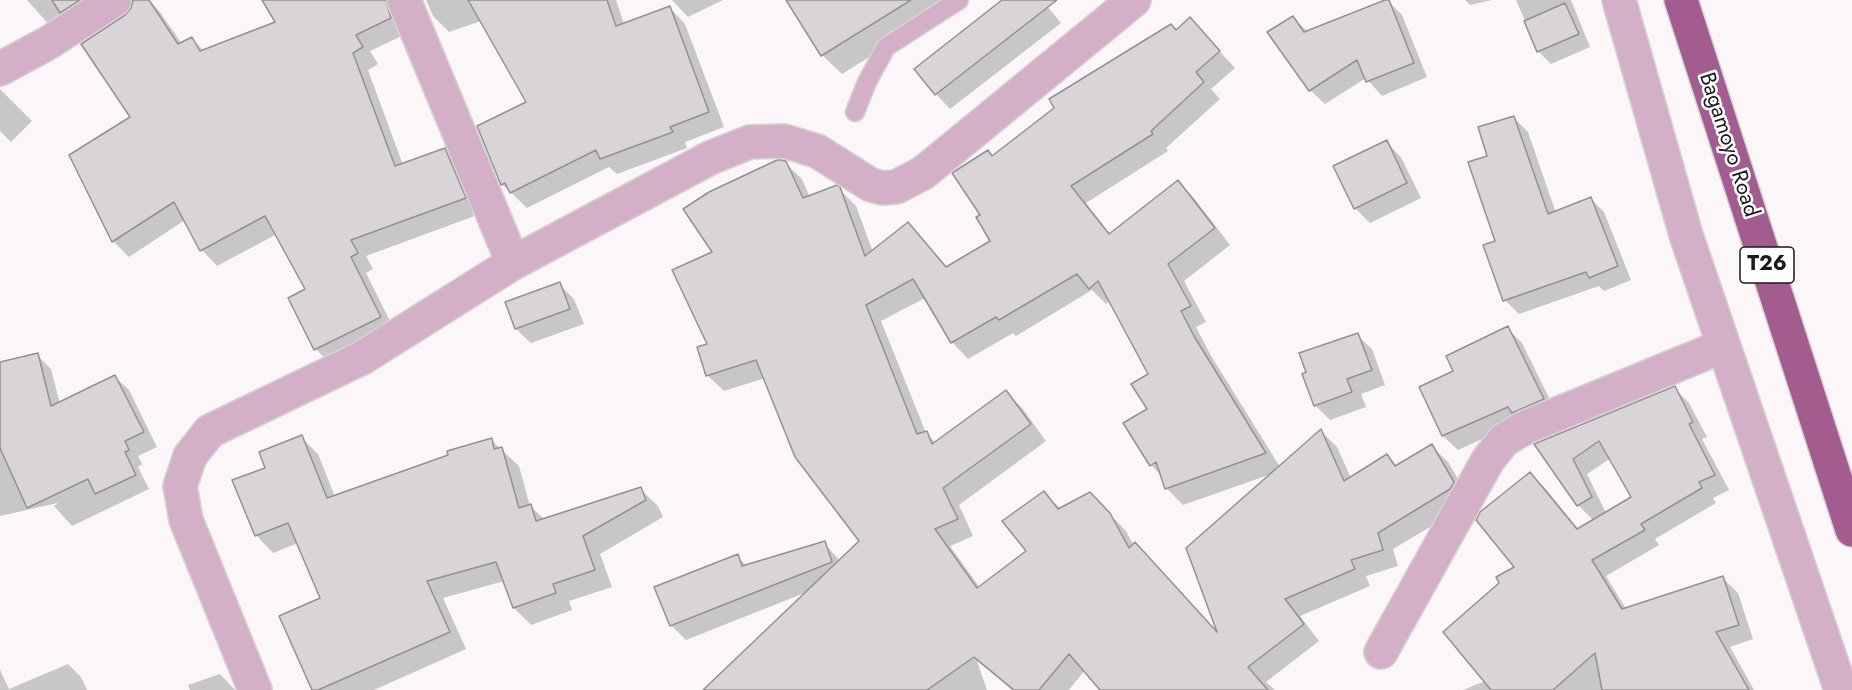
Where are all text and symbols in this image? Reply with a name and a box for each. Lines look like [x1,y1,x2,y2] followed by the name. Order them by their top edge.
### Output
[1692,69,1764,221] street label: Bagamoyo Road
[1740,247,1794,283] road number: T26

